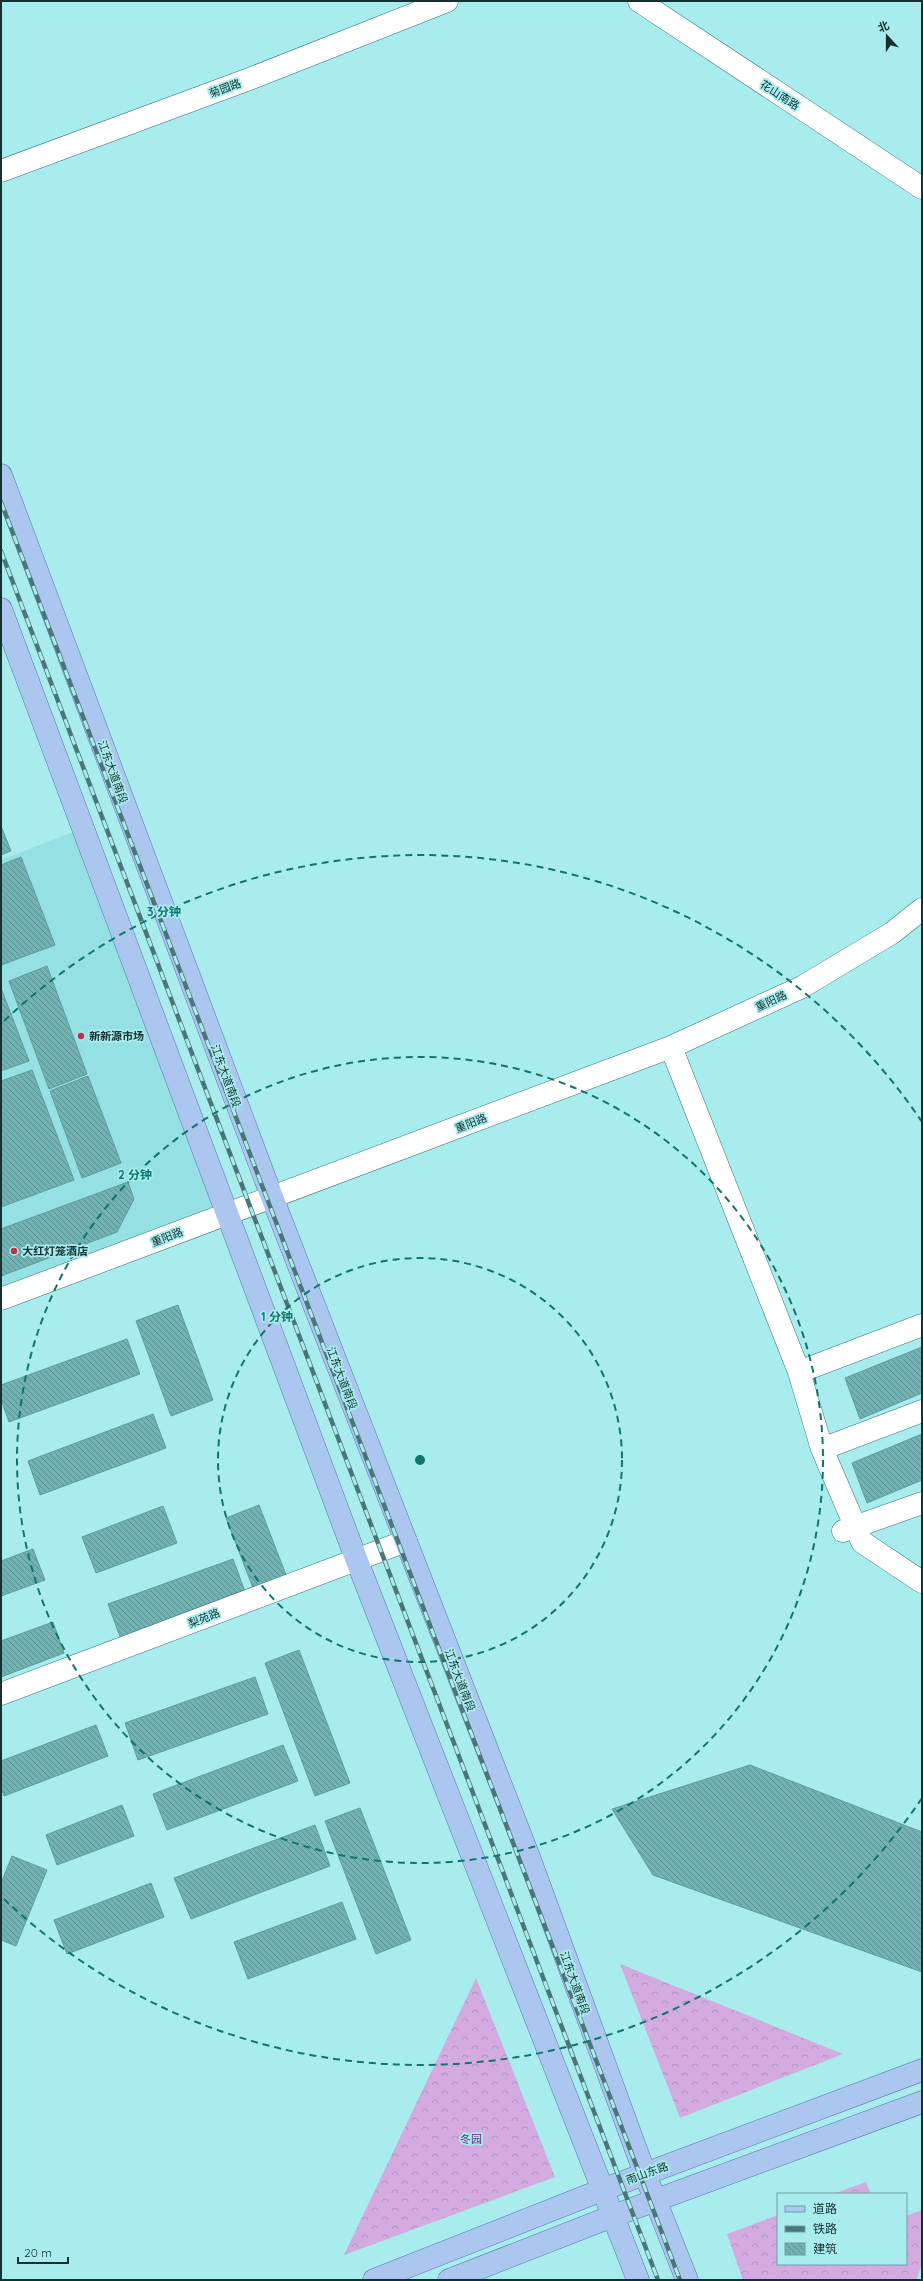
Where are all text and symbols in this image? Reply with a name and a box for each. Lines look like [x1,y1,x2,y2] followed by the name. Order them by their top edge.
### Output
[867,16,907,56] north arrow
[876,18,891,35] text: 北
[207,76,243,100] street label: 菊园路
[758,77,802,113] street label: 花山南路
[95,739,131,805] street label: 江东大道南段
[147,904,181,919] text: 3 分钟
[753,988,789,1014] street label: 重阳路
[89,1029,144,1043] place label: 新新源市场
[76,1031,86,1041] marker: 新新源市场
[208,1043,244,1109] street label: 江东大道南段
[453,1111,489,1135] street label: 重阳路
[118,1167,152,1182] text: 2 分钟
[149,1225,185,1249] street label: 重阳路
[22,1244,88,1258] place label: 大红灯笼酒店
[9,1246,19,1256] marker: 大红灯笼酒店
[261,1309,293,1324] text: 1 分钟
[324,1345,360,1411] street label: 江东大道南段
[413,1453,427,1467] centre of rings
[186,1606,222,1630] street label: 梨苑路
[442,1647,478,1713] street label: 江东大道南段
[557,1950,593,2016] street label: 江东大道南段
[460,2132,482,2146] park label: 冬园
[624,2159,670,2187] street label: 雨山东路
[777,2193,907,2265] legend
[813,2201,837,2216] text: 道路
[813,2221,837,2236] text: 铁路
[18,2239,68,2265] scale bar
[813,2241,837,2256] text: 建筑
[24,2245,52,2260] text: 20 m

